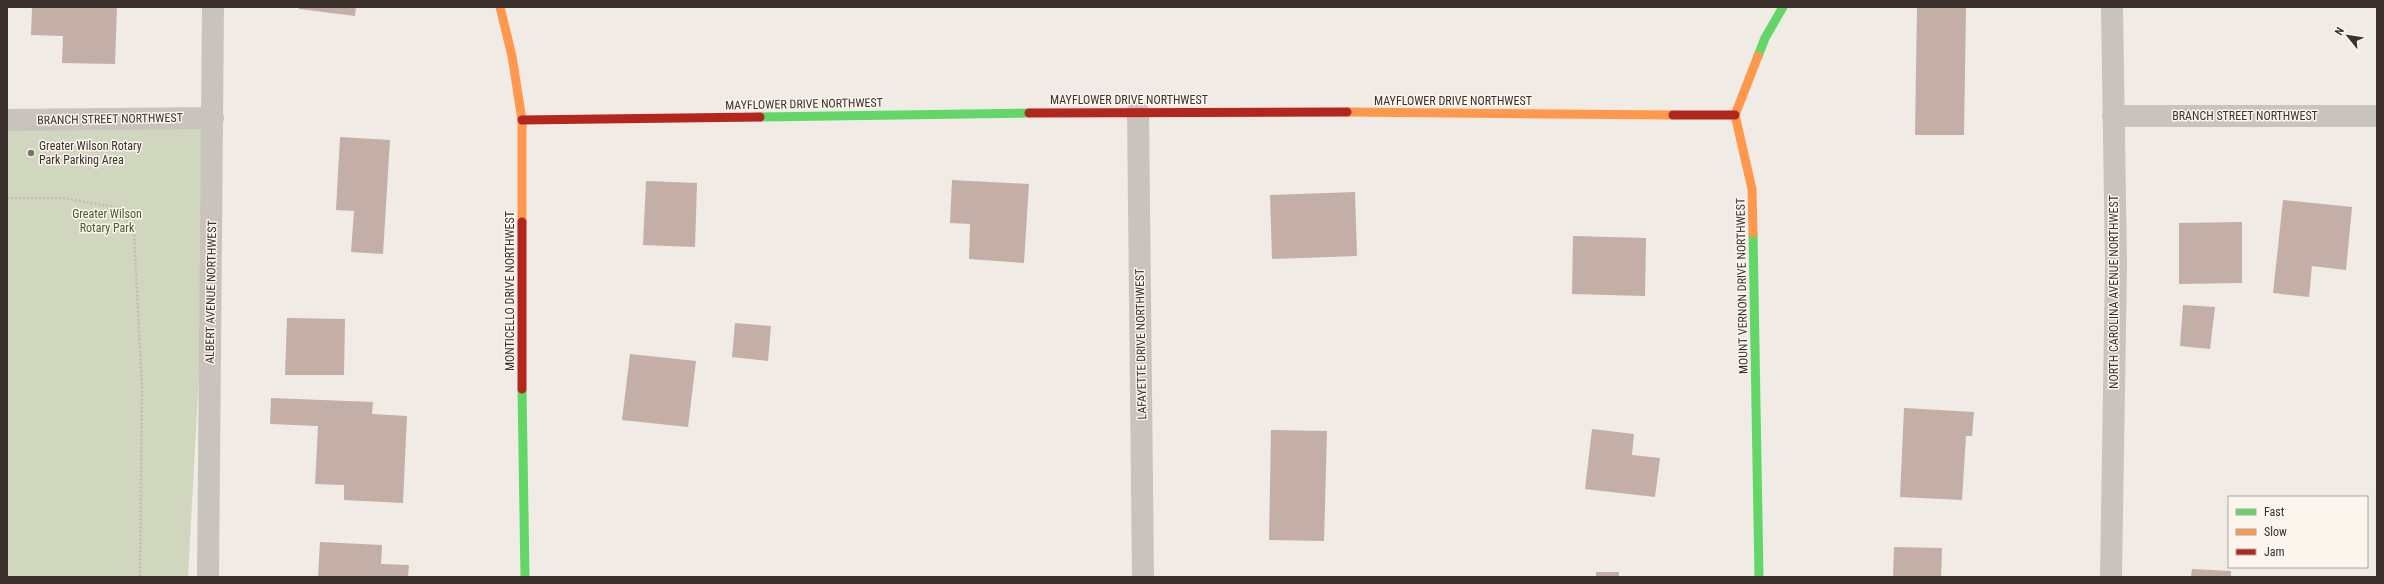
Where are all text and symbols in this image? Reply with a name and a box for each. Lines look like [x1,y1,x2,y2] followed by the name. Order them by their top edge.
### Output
[2328,16,2368,56] north arrow
[2332,25,2347,37] text: N
[1050,93,1208,107] street label: MAYFLOWER DRIVE NORTHWEST
[1374,94,1532,108] street label: MAYFLOWER DRIVE NORTHWEST
[725,96,883,112] street label: MAYFLOWER DRIVE NORTHWEST
[2172,109,2318,123] street label: BRANCH STREET NORTHWEST
[37,111,183,127] street label: BRANCH STREET NORTHWEST
[39,139,142,167] place label: Greater Wilson Rotary Park Parking Area
[26,148,36,158] marker: Greater Wilson Rotary Park Parking Area
[2107,195,2121,389] street label: NORTH CAROLINA AVENUE NORTHWEST
[1733,198,1751,374] street label: MOUNT VERNON DRIVE NORTHWEST
[72,207,142,235] park label: Greater Wilson Rotary Park
[503,211,517,371] street label: MONTICELLO DRIVE NORTHWEST
[203,220,219,364] street label: ALBERT AVENUE NORTHWEST
[1133,268,1149,420] street label: LAFAYETTE DRIVE NORTHWEST
[2228,496,2368,568] legend
[2264,505,2285,519] text: Fast
[2264,525,2287,539] text: Slow
[2264,545,2285,559] text: Jam

